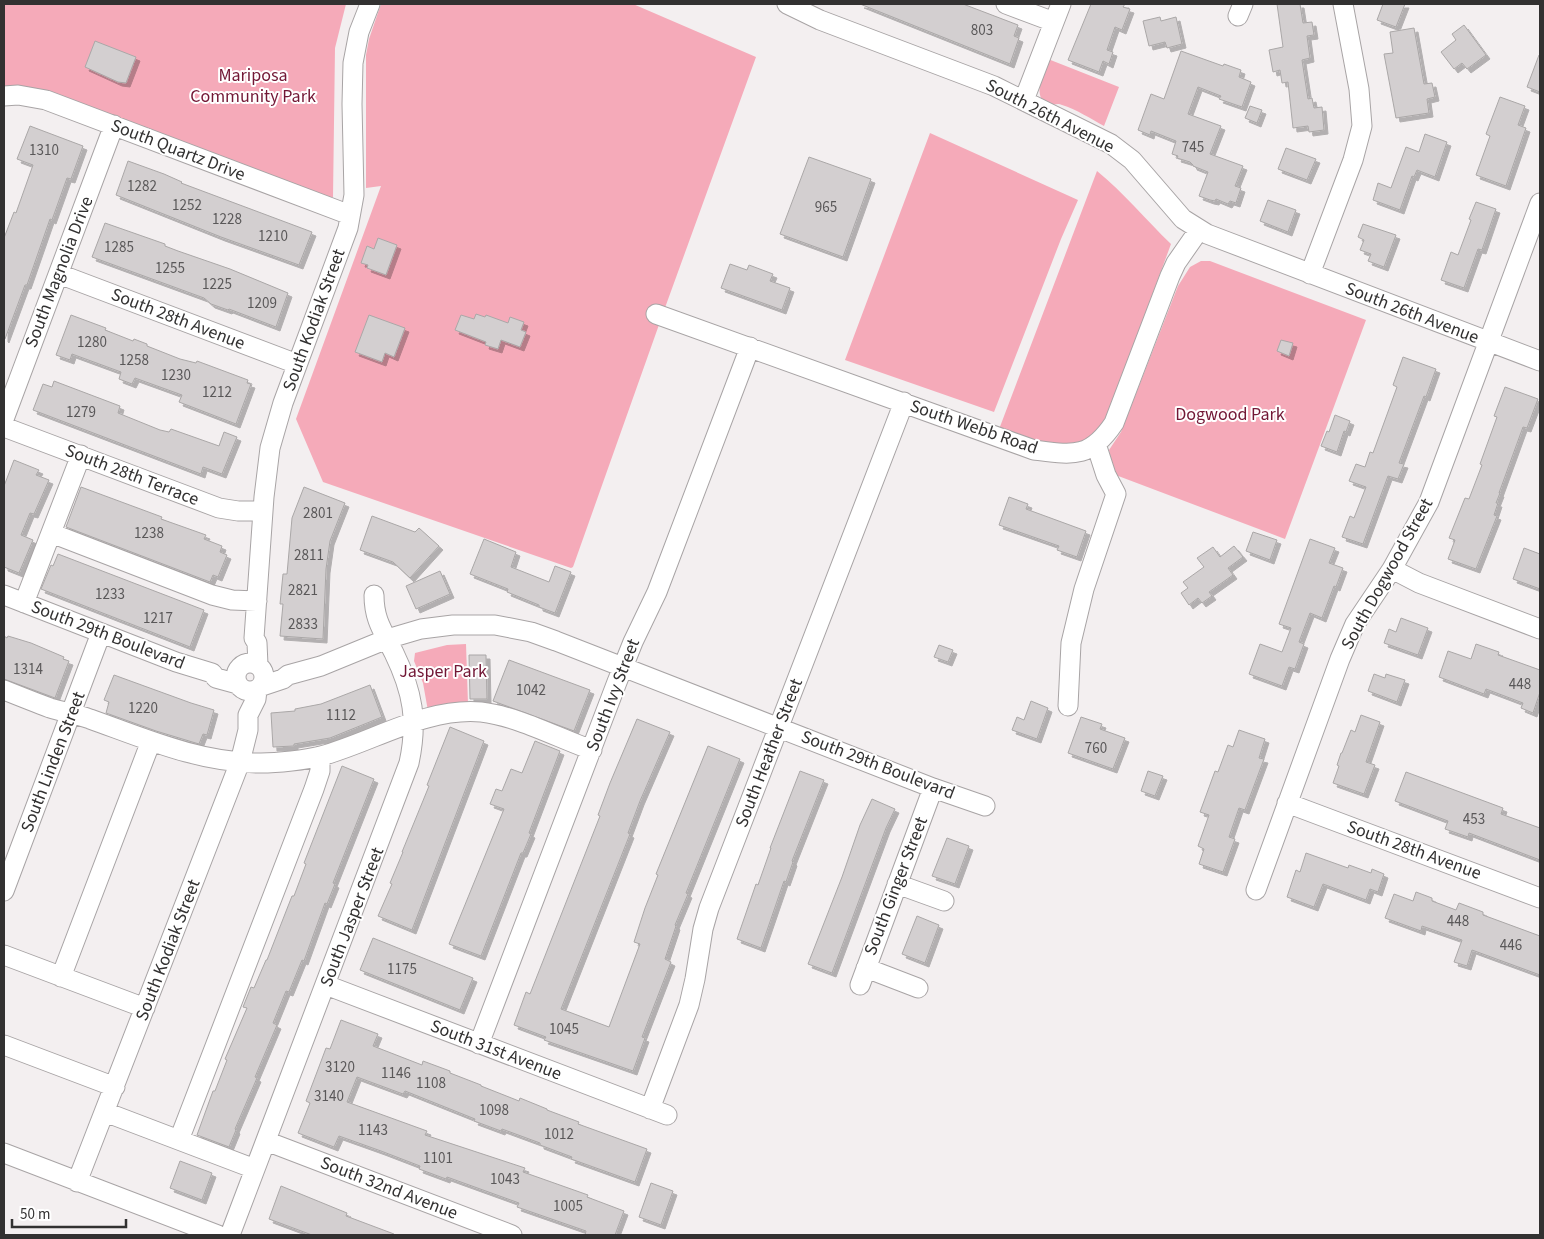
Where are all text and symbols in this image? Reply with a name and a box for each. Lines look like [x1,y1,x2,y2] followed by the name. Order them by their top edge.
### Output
[971,20,993,41] house number: 803
[190,63,316,109] park label: Mariposa Community Park
[981,73,1119,159] street label: South 26th Avenue
[107,113,249,187] street label: South Quartz Drive
[1182,137,1204,158] house number: 745
[29,140,59,161] house number: 1310
[127,176,157,197] house number: 1282
[19,193,99,351] street label: South Magnolia Drive
[172,195,202,216] house number: 1252
[815,197,837,218] house number: 965
[212,209,242,230] house number: 1228
[258,226,288,247] house number: 1210
[104,237,134,258] house number: 1285
[277,245,351,395] street label: South Kodiak Street
[155,258,185,279] house number: 1255
[202,274,232,295] house number: 1225
[1341,276,1483,350] street label: South 26th Avenue
[107,282,249,356] street label: South 28th Avenue
[247,293,277,314] house number: 1209
[77,332,107,353] house number: 1280
[119,350,149,371] house number: 1258
[161,365,191,386] house number: 1230
[202,382,232,403] house number: 1212
[907,393,1041,461] street label: South Webb Road
[66,402,96,423] house number: 1279
[1175,402,1285,427] park label: Dogwood Park
[62,438,202,512] street label: South 28th Terrace
[1335,494,1439,654] street label: South Dogwood Street
[303,503,333,524] house number: 2801
[134,523,164,544] house number: 1238
[294,545,324,566] house number: 2811
[288,580,318,601] house number: 2821
[95,584,125,605] house number: 1233
[27,594,189,676] street label: South 29th Boulevard
[143,608,173,629] house number: 1217
[288,614,318,635] house number: 2833
[580,635,646,755] street label: South Ivy Street
[13,659,43,680] house number: 1314
[399,659,487,684] park label: Jasper Park
[1509,674,1531,695] house number: 448
[729,675,809,831] street label: South Heather Street
[516,680,546,701] house number: 1042
[15,688,91,836] street label: South Linden Street
[128,698,158,719] house number: 1220
[326,705,356,726] house number: 1112
[797,724,959,806] street label: South 29th Boulevard
[1085,738,1107,759] house number: 760
[1463,809,1485,830] house number: 453
[858,813,934,959] street label: South Ginger Street
[1343,814,1485,886] street label: South 28th Avenue
[314,844,390,990] street label: South Jasper Street
[129,876,207,1024] street label: South Kodiak Street
[1447,911,1469,932] house number: 448
[1500,935,1522,956] house number: 446
[387,959,417,980] house number: 1175
[427,1013,565,1087] street label: South 31st Avenue
[549,1019,579,1040] house number: 1045
[325,1057,355,1078] house number: 3120
[381,1063,411,1084] house number: 1146
[416,1073,446,1094] house number: 1108
[314,1086,344,1107] house number: 3140
[479,1100,509,1121] house number: 1098
[358,1120,388,1141] house number: 1143
[544,1124,574,1145] house number: 1012
[423,1148,453,1169] house number: 1101
[317,1150,461,1226] street label: South 32nd Avenue
[490,1169,520,1190] house number: 1043
[12,1196,126,1228] scale bar
[553,1196,583,1217] house number: 1005
[20,1204,50,1225] text: 50 m

